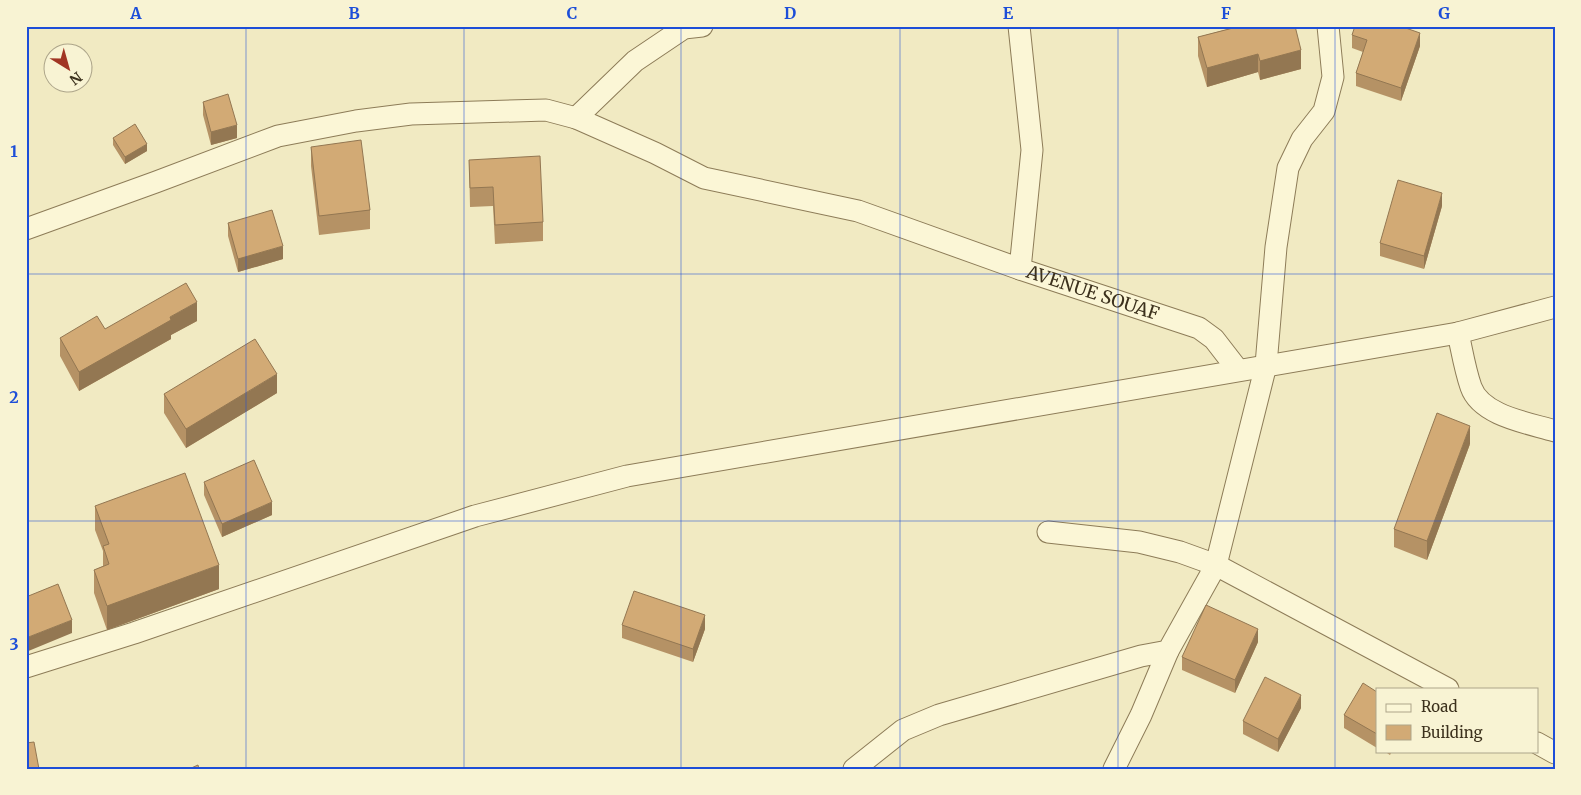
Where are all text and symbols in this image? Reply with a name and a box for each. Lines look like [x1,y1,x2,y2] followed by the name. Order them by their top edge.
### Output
[129,3,142,23] text: A
[348,3,360,23] text: B
[567,3,577,23] text: C
[784,3,796,23] text: D
[1003,3,1014,23] text: E
[1221,3,1231,23] text: F
[1438,3,1450,23] text: G
[42,42,92,92] north arrow
[66,68,86,89] text: N
[10,141,18,161] text: 1
[1023,260,1162,325] street label: AVENUE SOUAF
[9,387,19,407] text: 2
[9,634,19,654] text: 3
[1376,688,1538,752] legend
[1421,697,1457,716] text: Road
[1421,723,1483,742] text: Building

